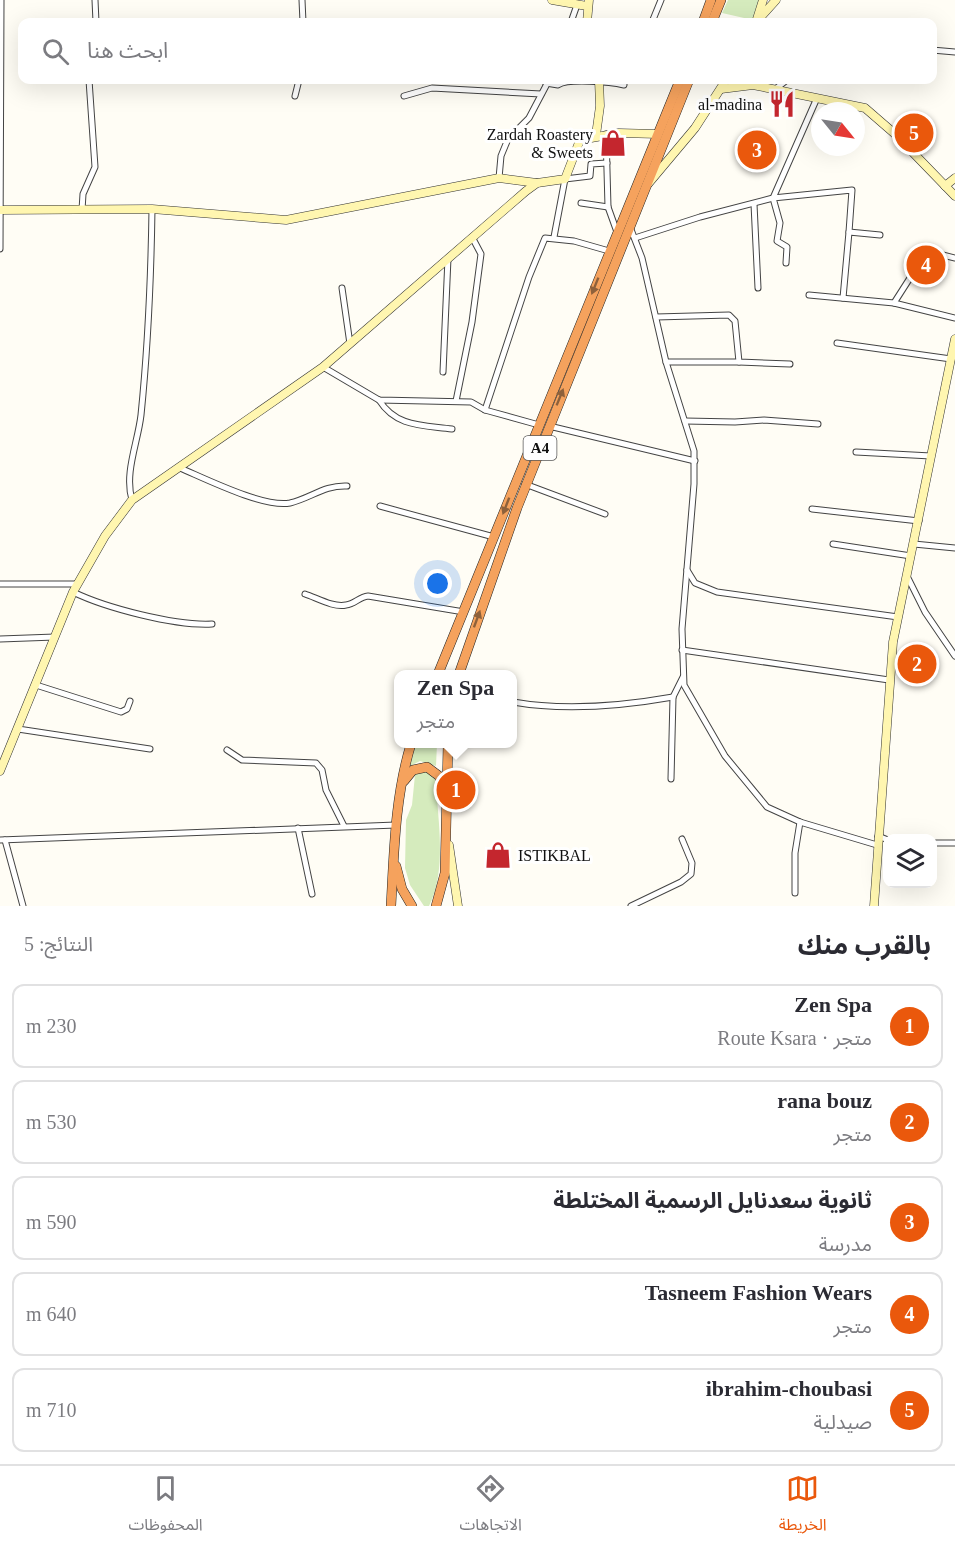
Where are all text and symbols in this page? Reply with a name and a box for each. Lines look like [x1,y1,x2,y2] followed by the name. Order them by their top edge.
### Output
[18,18,937,84] search box
[39,35,72,68] icon: search
[87,38,168,63] text: ابحث هنا
[767,89,797,119] restaurant icon: al-madina
[698,96,762,113] place label: al-madina
[811,102,865,156] north arrow
[894,110,934,156] pin: 5
[487,126,593,161] place label: Zardah Roastery & Sweets
[598,128,628,158] shop icon: Zardah Roastery & Sweets
[738,128,777,172] pin: 3
[906,242,946,288] pin: 4
[590,278,600,296] one-way arrow
[556,388,565,406] one-way arrow
[524,436,556,460] road number: A4
[501,498,511,516] one-way arrow
[423,569,452,598] your location
[472,610,482,628] one-way arrow
[898,642,936,686] pin: 2
[394,670,517,748] popup
[417,675,494,700] text: Zen Spa
[417,710,455,732] text: متجر
[436,768,476,812] pin: 1
[883,834,937,888] map controls
[883,834,937,888] button: layers
[483,840,513,870] shop icon: ISTIKBAL
[518,847,591,864] place label: ISTIKBAL
[798,931,931,960] text: بالقرب منك
[24,933,93,955] text: النتائج: 5
[794,992,872,1017] text: Zen Spa
[26,1015,77,1037] text: 230 m
[905,1015,915,1037] text: 1
[717,1027,872,1049] text: متجر · Route Ksara
[777,1088,872,1113] text: rana bouz
[26,1111,77,1133] text: 530 m
[905,1111,915,1133] text: 2
[833,1123,872,1145] text: متجر
[553,1188,872,1213] text: ثانوية سعدنايل الرسمية المختلطة
[26,1211,77,1233] text: 590 m
[905,1211,915,1233] text: 3
[819,1233,872,1255] text: مدرسة
[645,1280,872,1305] text: Tasneem Fashion Wears
[26,1303,77,1325] text: 640 m
[905,1303,915,1325] text: 4
[833,1315,872,1337] text: متجر
[706,1376,872,1401] text: ibrahim-choubasi
[26,1399,77,1421] text: 710 m
[905,1399,915,1421] text: 5
[813,1411,872,1433] text: صيدلية
[128,1472,203,1542] tab: المحفوظات
[459,1472,522,1542] tab: الاتجاهات
[779,1472,827,1542] tab: الخريطة

